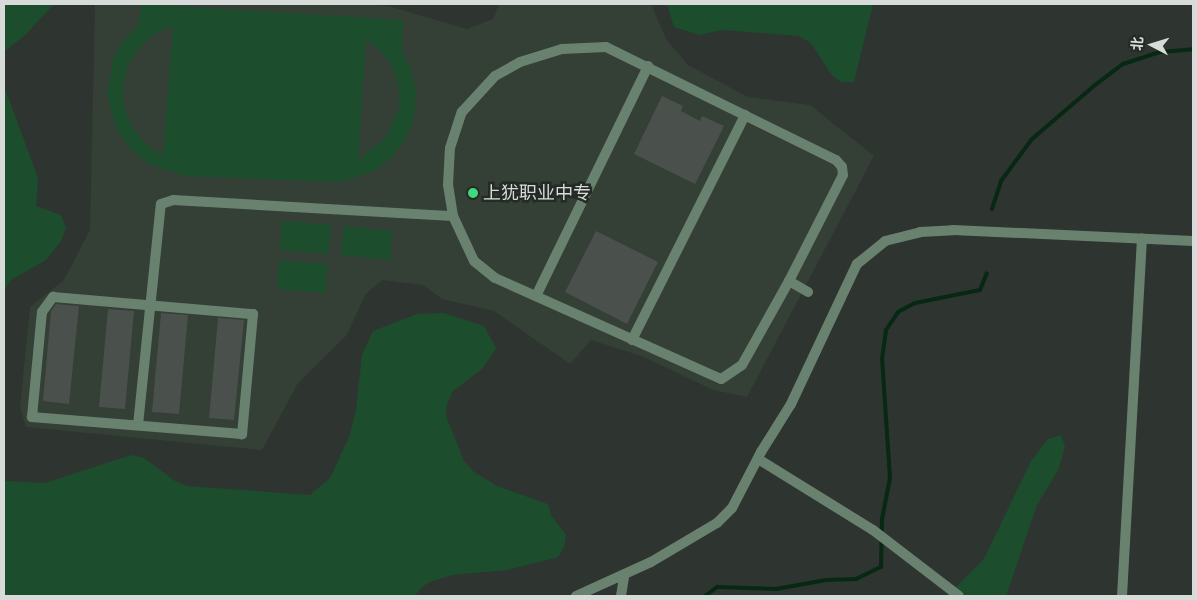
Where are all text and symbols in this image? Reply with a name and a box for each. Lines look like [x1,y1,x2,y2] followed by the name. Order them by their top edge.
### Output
[1127,20,1177,70] north arrow
[1127,36,1147,51] text: 北
[483,182,591,204] place label: 上犹职业中专
[467,187,479,199] marker: 上犹职业中专

